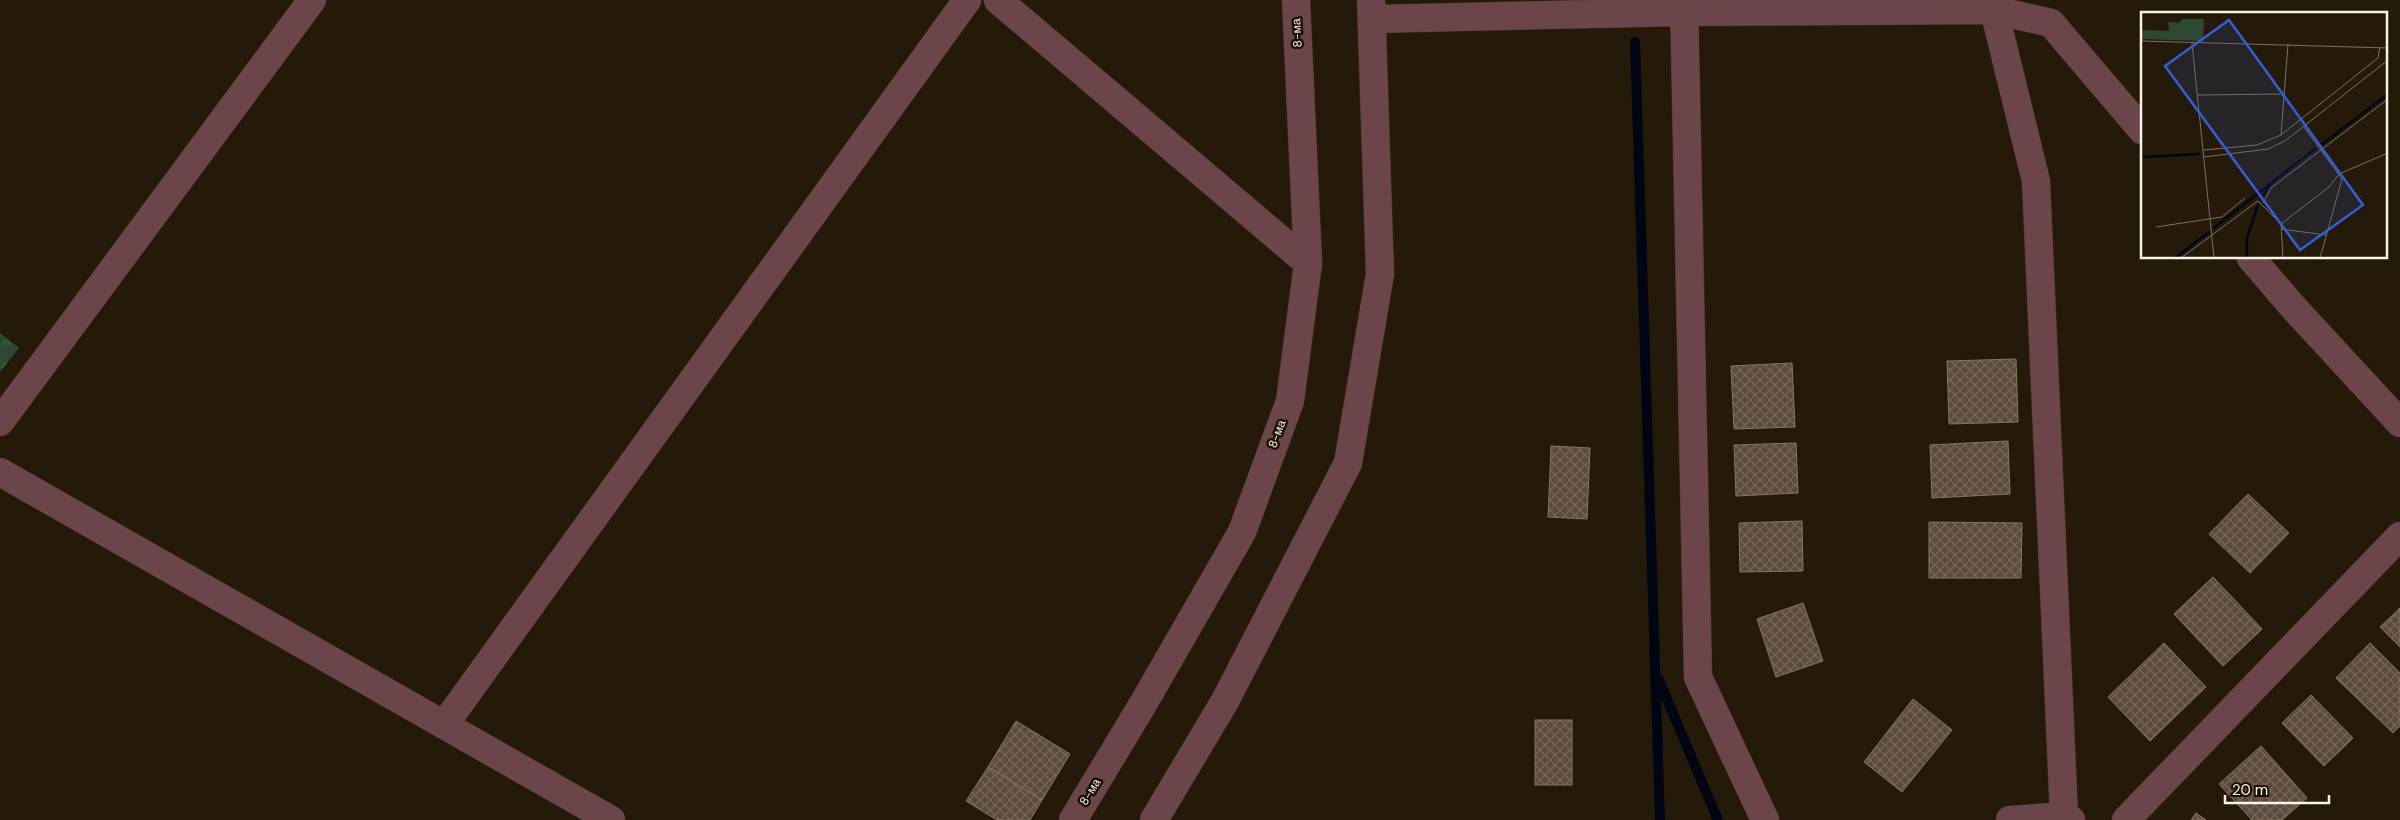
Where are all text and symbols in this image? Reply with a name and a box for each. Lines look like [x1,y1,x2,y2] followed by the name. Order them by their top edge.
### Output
[2141,12,2388,259] inset map
[1288,18,1306,48] street label: 8-ма
[1265,417,1290,450] street label: 8-ма
[2225,772,2329,804] scale bar
[1076,775,1104,808] street label: 8-ма
[2232,780,2268,800] text: 20 m

